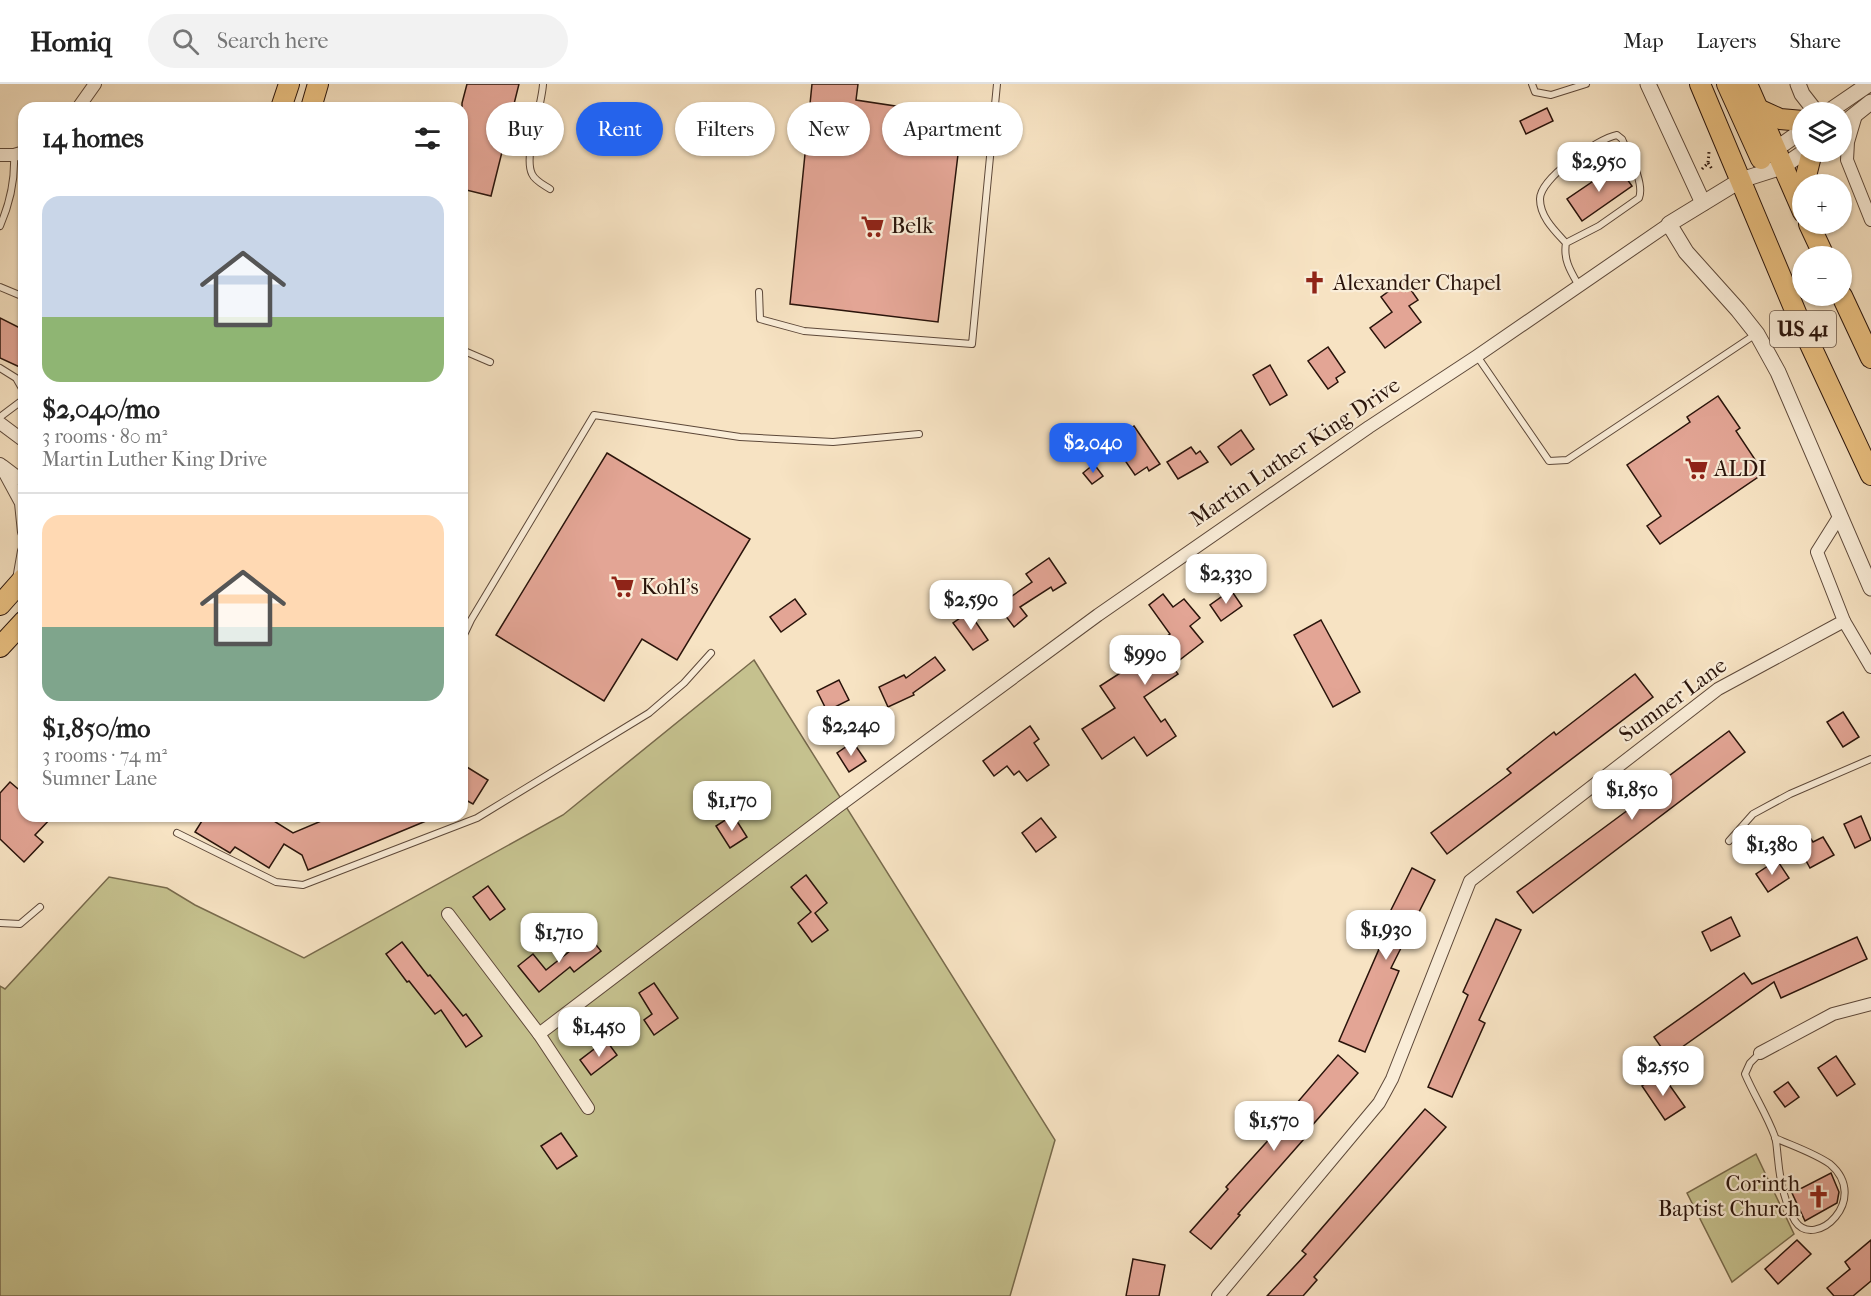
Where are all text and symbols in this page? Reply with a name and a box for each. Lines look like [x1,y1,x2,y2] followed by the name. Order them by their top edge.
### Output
[148,14,568,68] search box
[30,25,112,58] text: Homiq
[169,25,202,58] icon: search
[217,28,328,54] text: Search here
[1623,29,1664,53] text: Map
[1697,29,1756,53] text: Layers
[1789,29,1841,53] text: Share
[486,102,564,156] chip: Buy
[576,102,663,156] chip: Rent
[675,102,775,156] chip: Filters
[787,102,870,156] chip: New
[882,102,1023,156] chip: Apartment
[1792,102,1852,306] map controls
[1792,102,1852,162] button: layers
[411,122,444,155] icon: filters
[42,123,144,154] text: 14 homes
[1550,142,1648,193] pin: $2,950
[1571,150,1627,173] text: $2,950
[1792,174,1852,234] button: +
[860,213,886,239] supermarket icon: Belk
[891,213,934,239] place label: Belk
[189,235,297,343] icon: home
[1792,246,1852,306] button: −
[1302,270,1328,296] church icon: Alexander Chapel
[1332,270,1501,296] place label: Alexander Chapel
[1770,311,1836,347] road number: US 41
[1185,372,1405,532] street label: Martin Luther King Drive
[42,394,160,425] text: $2,040/mo
[1044,423,1142,474] pin: $2,040
[42,425,167,448] text: 3 rooms · 80 m²
[1063,431,1123,454] text: $2,040
[42,448,267,471] text: Martin Luther King Drive
[1683,456,1709,482] supermarket icon: ALDI
[1713,456,1767,482] place label: ALDI
[189,554,297,662] icon: home
[1177,554,1275,605] pin: $2,330
[1200,562,1252,585] text: $2,330
[610,574,636,600] supermarket icon: Kohl's
[641,574,699,600] place label: Kohl's
[922,580,1020,631] pin: $2,590
[944,588,998,611] text: $2,590
[1109,635,1181,686] pin: $990
[1123,643,1167,666] text: $990
[1614,652,1732,748] street label: Sumner Lane
[802,706,900,757] pin: $2,240
[42,713,151,744] text: $1,850/mo
[822,714,880,737] text: $2,240
[42,744,167,767] text: 3 rooms · 74 m²
[42,767,157,790] text: Sumner Lane
[1583,770,1681,821] pin: $1,850
[1606,778,1658,801] text: $1,850
[683,781,781,832] pin: $1,170
[707,789,757,812] text: $1,170
[1723,825,1821,876] pin: $1,380
[1746,833,1798,856] text: $1,380
[1337,910,1435,961] pin: $1,930
[510,913,608,964] pin: $1,710
[1360,918,1412,941] text: $1,930
[535,921,583,944] text: $1,710
[550,1007,648,1058] pin: $1,450
[572,1015,626,1038] text: $1,450
[1614,1046,1712,1097] pin: $2,550
[1637,1054,1689,1077] text: $2,550
[1225,1101,1323,1152] pin: $1,570
[1249,1109,1299,1132] text: $1,570
[1658,1171,1801,1222] place label: Corinth Baptist Church
[1805,1184,1831,1210] church icon: Corinth Baptist Church

